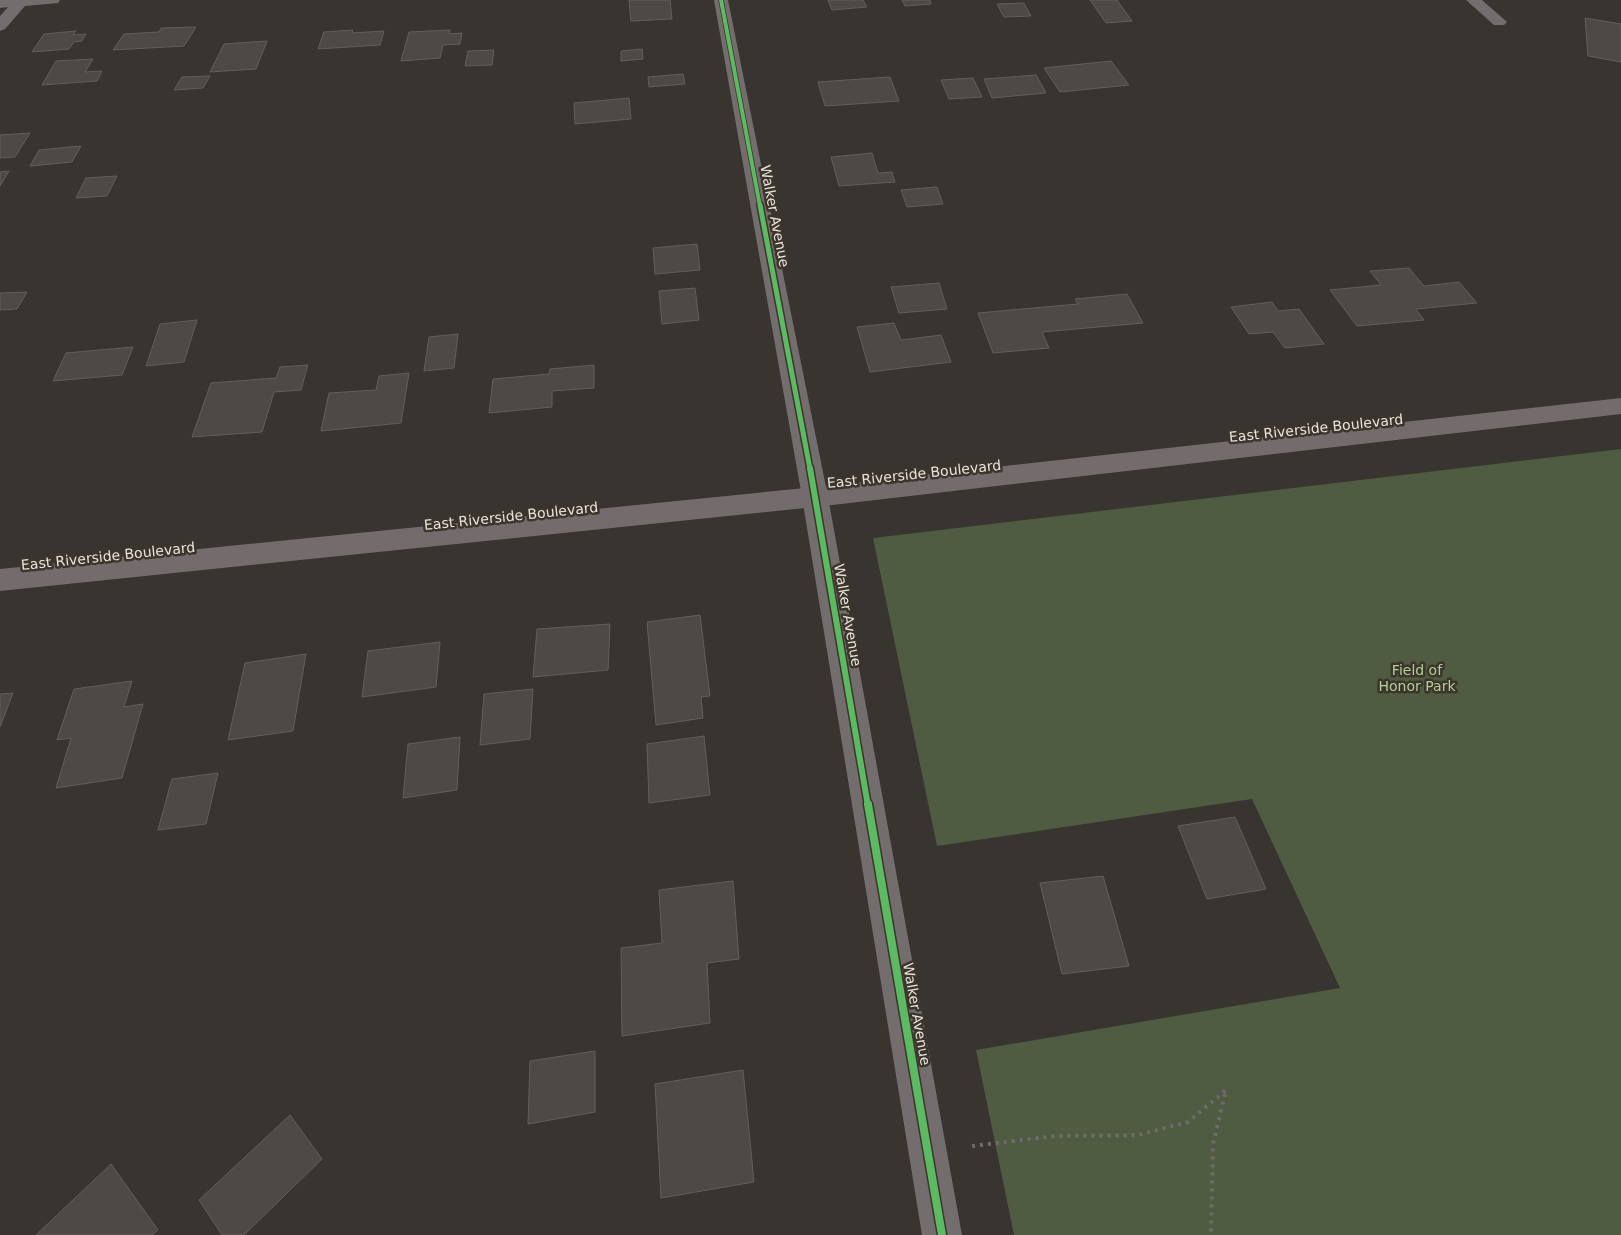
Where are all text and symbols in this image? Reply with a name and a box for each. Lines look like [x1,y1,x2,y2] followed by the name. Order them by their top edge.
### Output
[757,163,793,269] street label: Walker Avenue
[1228,411,1404,445] street label: East Riverside Boulevard
[826,457,1002,491] street label: East Riverside Boulevard
[423,499,599,533] street label: East Riverside Boulevard
[20,539,196,573] street label: East Riverside Boulevard
[831,562,865,668] street label: Walker Avenue
[1379,662,1456,694] park label: Field of Honor Park
[900,961,934,1067] street label: Walker Avenue

